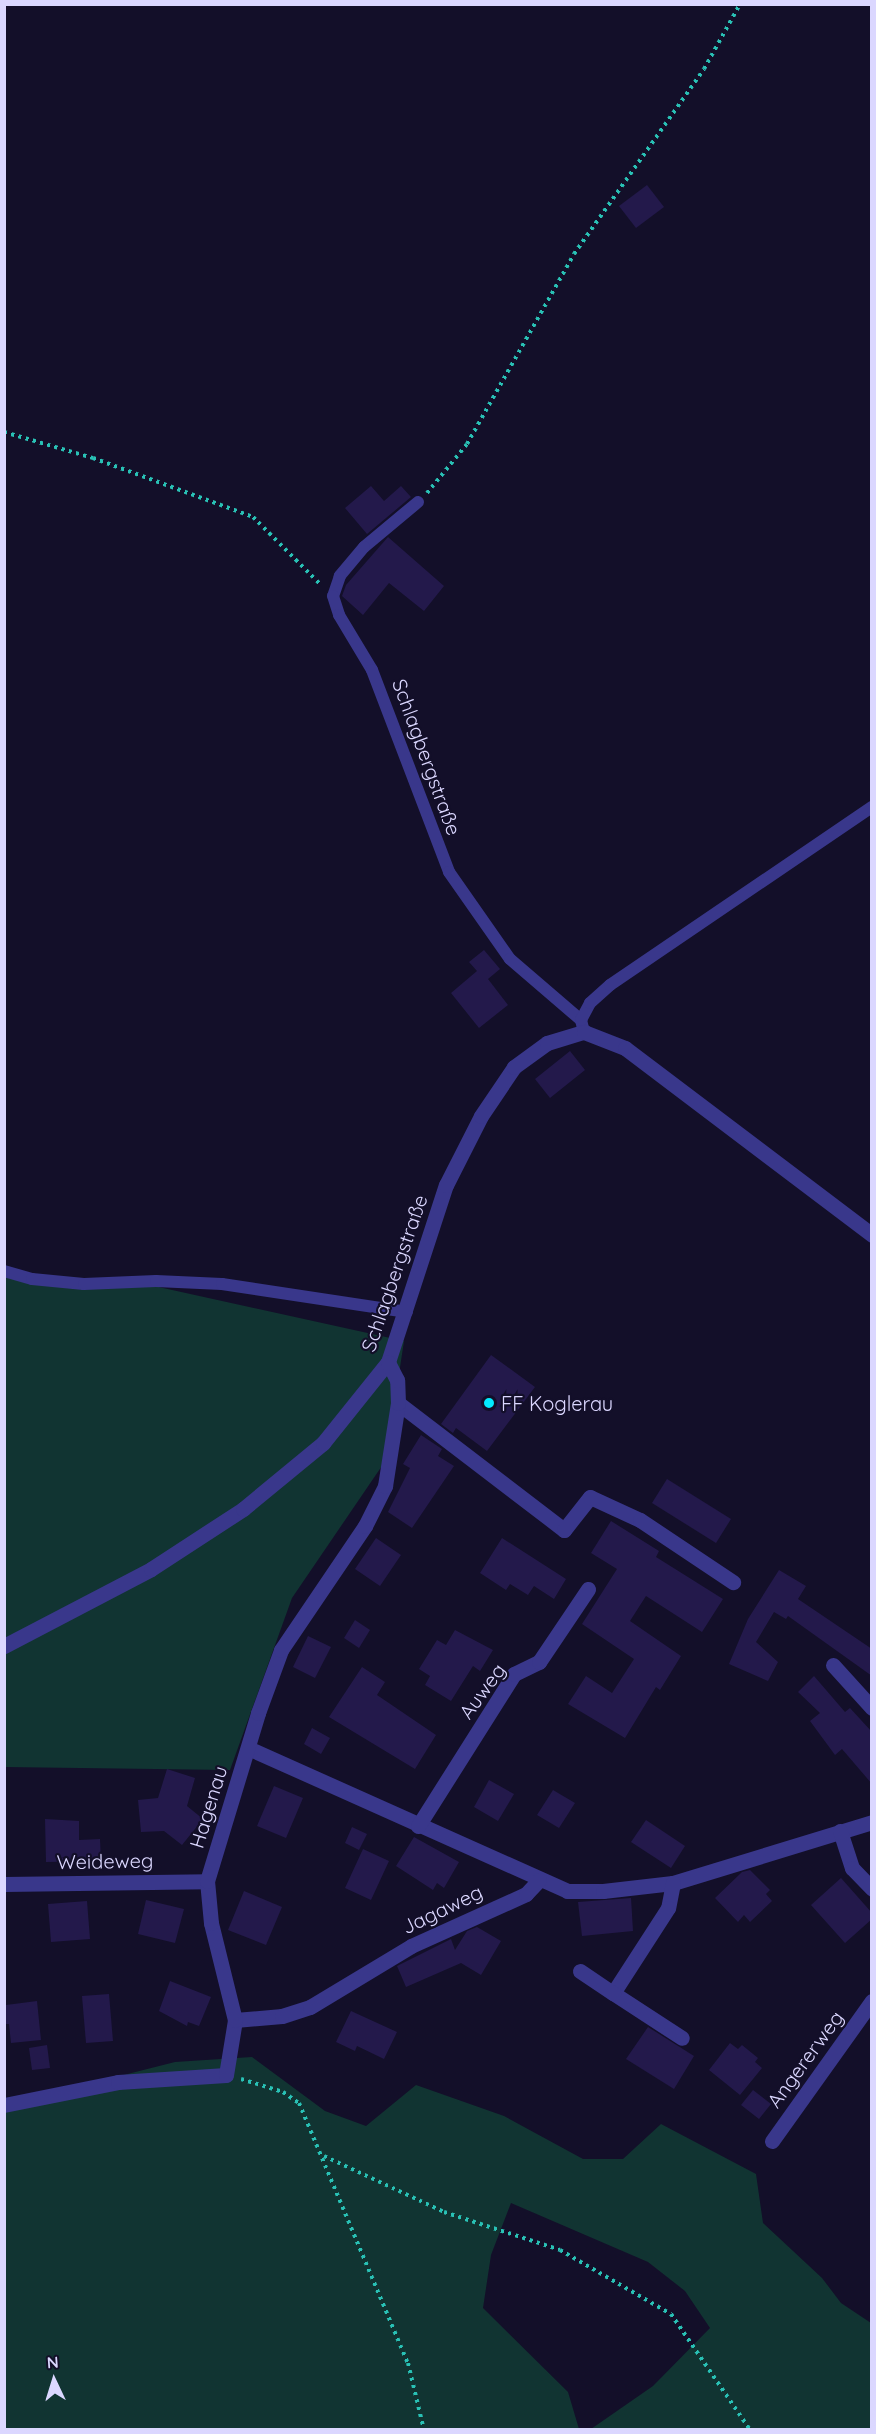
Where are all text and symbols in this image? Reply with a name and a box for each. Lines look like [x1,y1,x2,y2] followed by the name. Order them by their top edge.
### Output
[388,676,466,838] street label: Schlagbergstraße
[356,1191,432,1355] street label: Schlagbergstraße
[501,1391,613,1415] place label: FF Koglerau
[482,1396,496,1410] marker: FF Koglerau
[454,1659,510,1723] street label: Auweg
[184,1763,232,1851] street label: Hagenau
[56,1848,154,1874] street label: Weideweg
[398,1879,486,1939] street label: Jagaweg
[762,2006,848,2112] street label: Angererweg
[24,2350,84,2410] north arrow
[46,2352,59,2372] text: N

